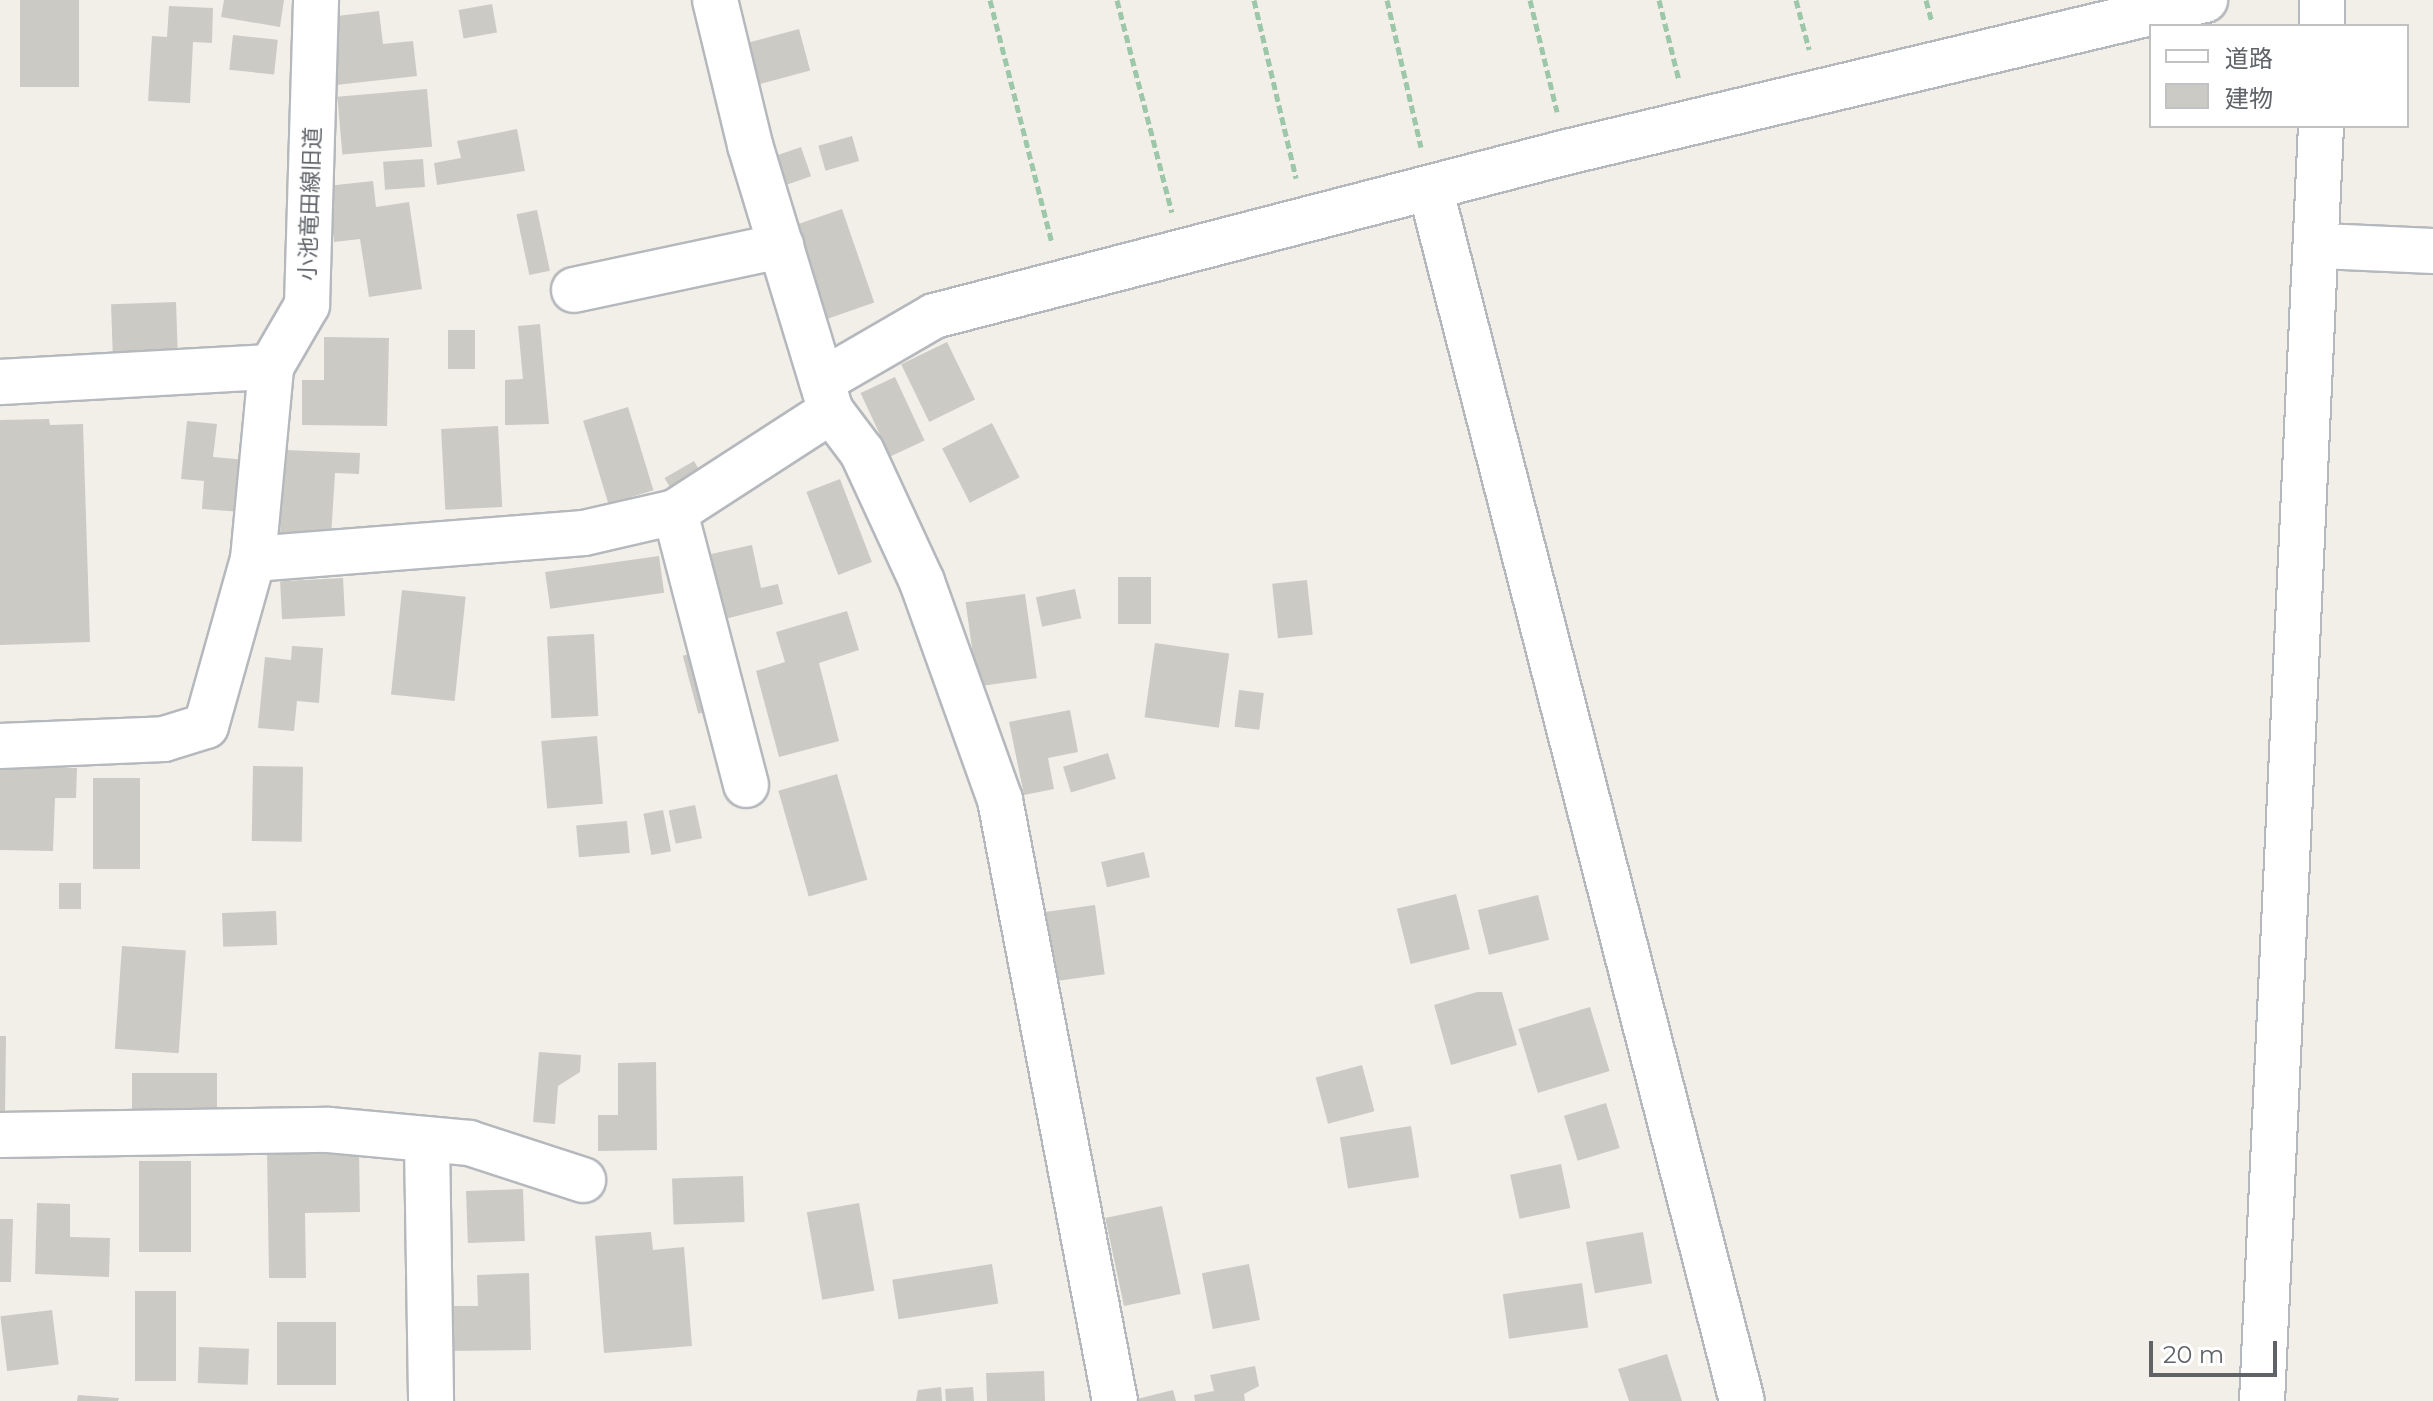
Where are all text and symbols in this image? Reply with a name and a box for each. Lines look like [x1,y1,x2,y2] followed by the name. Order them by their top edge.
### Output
[2149,24,2409,128] legend
[2225,44,2273,73] text: 道路
[2225,84,2273,113] text: 建物
[294,127,326,281] street label: 小池竜田線旧道
[2153,1325,2281,1375] scale bar
[2163,1340,2224,1369] text: 20 m

